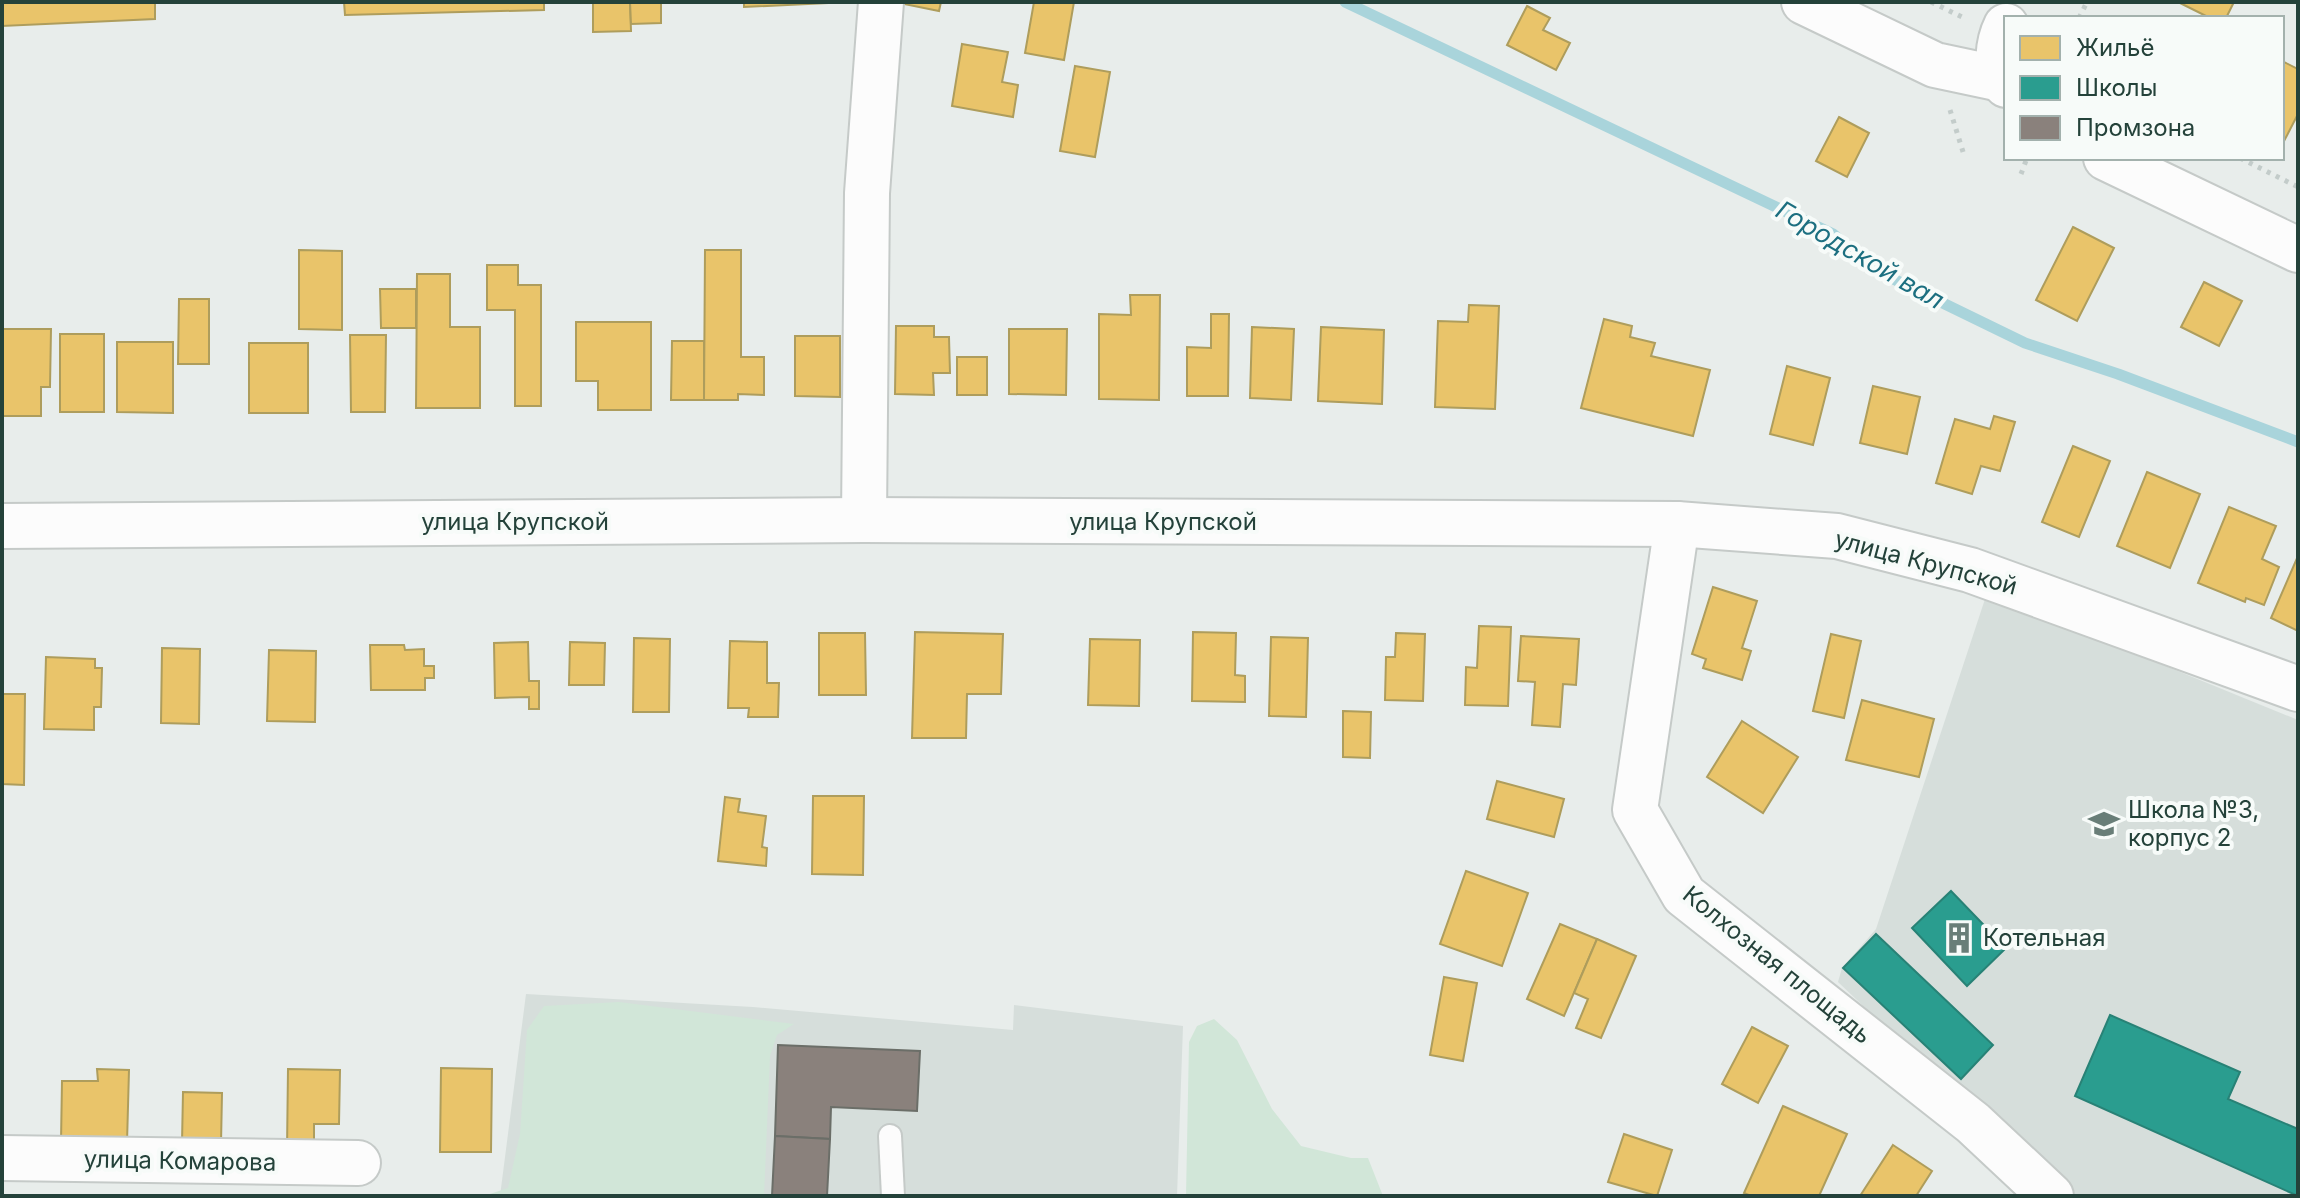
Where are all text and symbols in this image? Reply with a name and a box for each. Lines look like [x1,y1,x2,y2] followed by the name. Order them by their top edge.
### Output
[2004,16,2284,160] legend
[2076,33,2154,62] text: Жильё
[2076,73,2157,102] text: Школы
[2076,113,2195,142] text: Промзона
[1771,194,1950,315] water label: Городской вал
[421,507,609,536] street label: улица Крупской
[1069,507,1257,536] street label: улица Крупской
[1832,524,2021,601] street label: улица Крупской
[2128,795,2259,852] place label: Школа №3, корпус 2
[2087,807,2121,841] school or university icon: Школа №3, корпус 2
[1677,880,1878,1050] street label: Колхозная площадь
[1942,921,1976,955] building icon: Котельная
[1983,923,2106,952] place label: Котельная
[83,1144,277,1177] street label: улица Комарова

